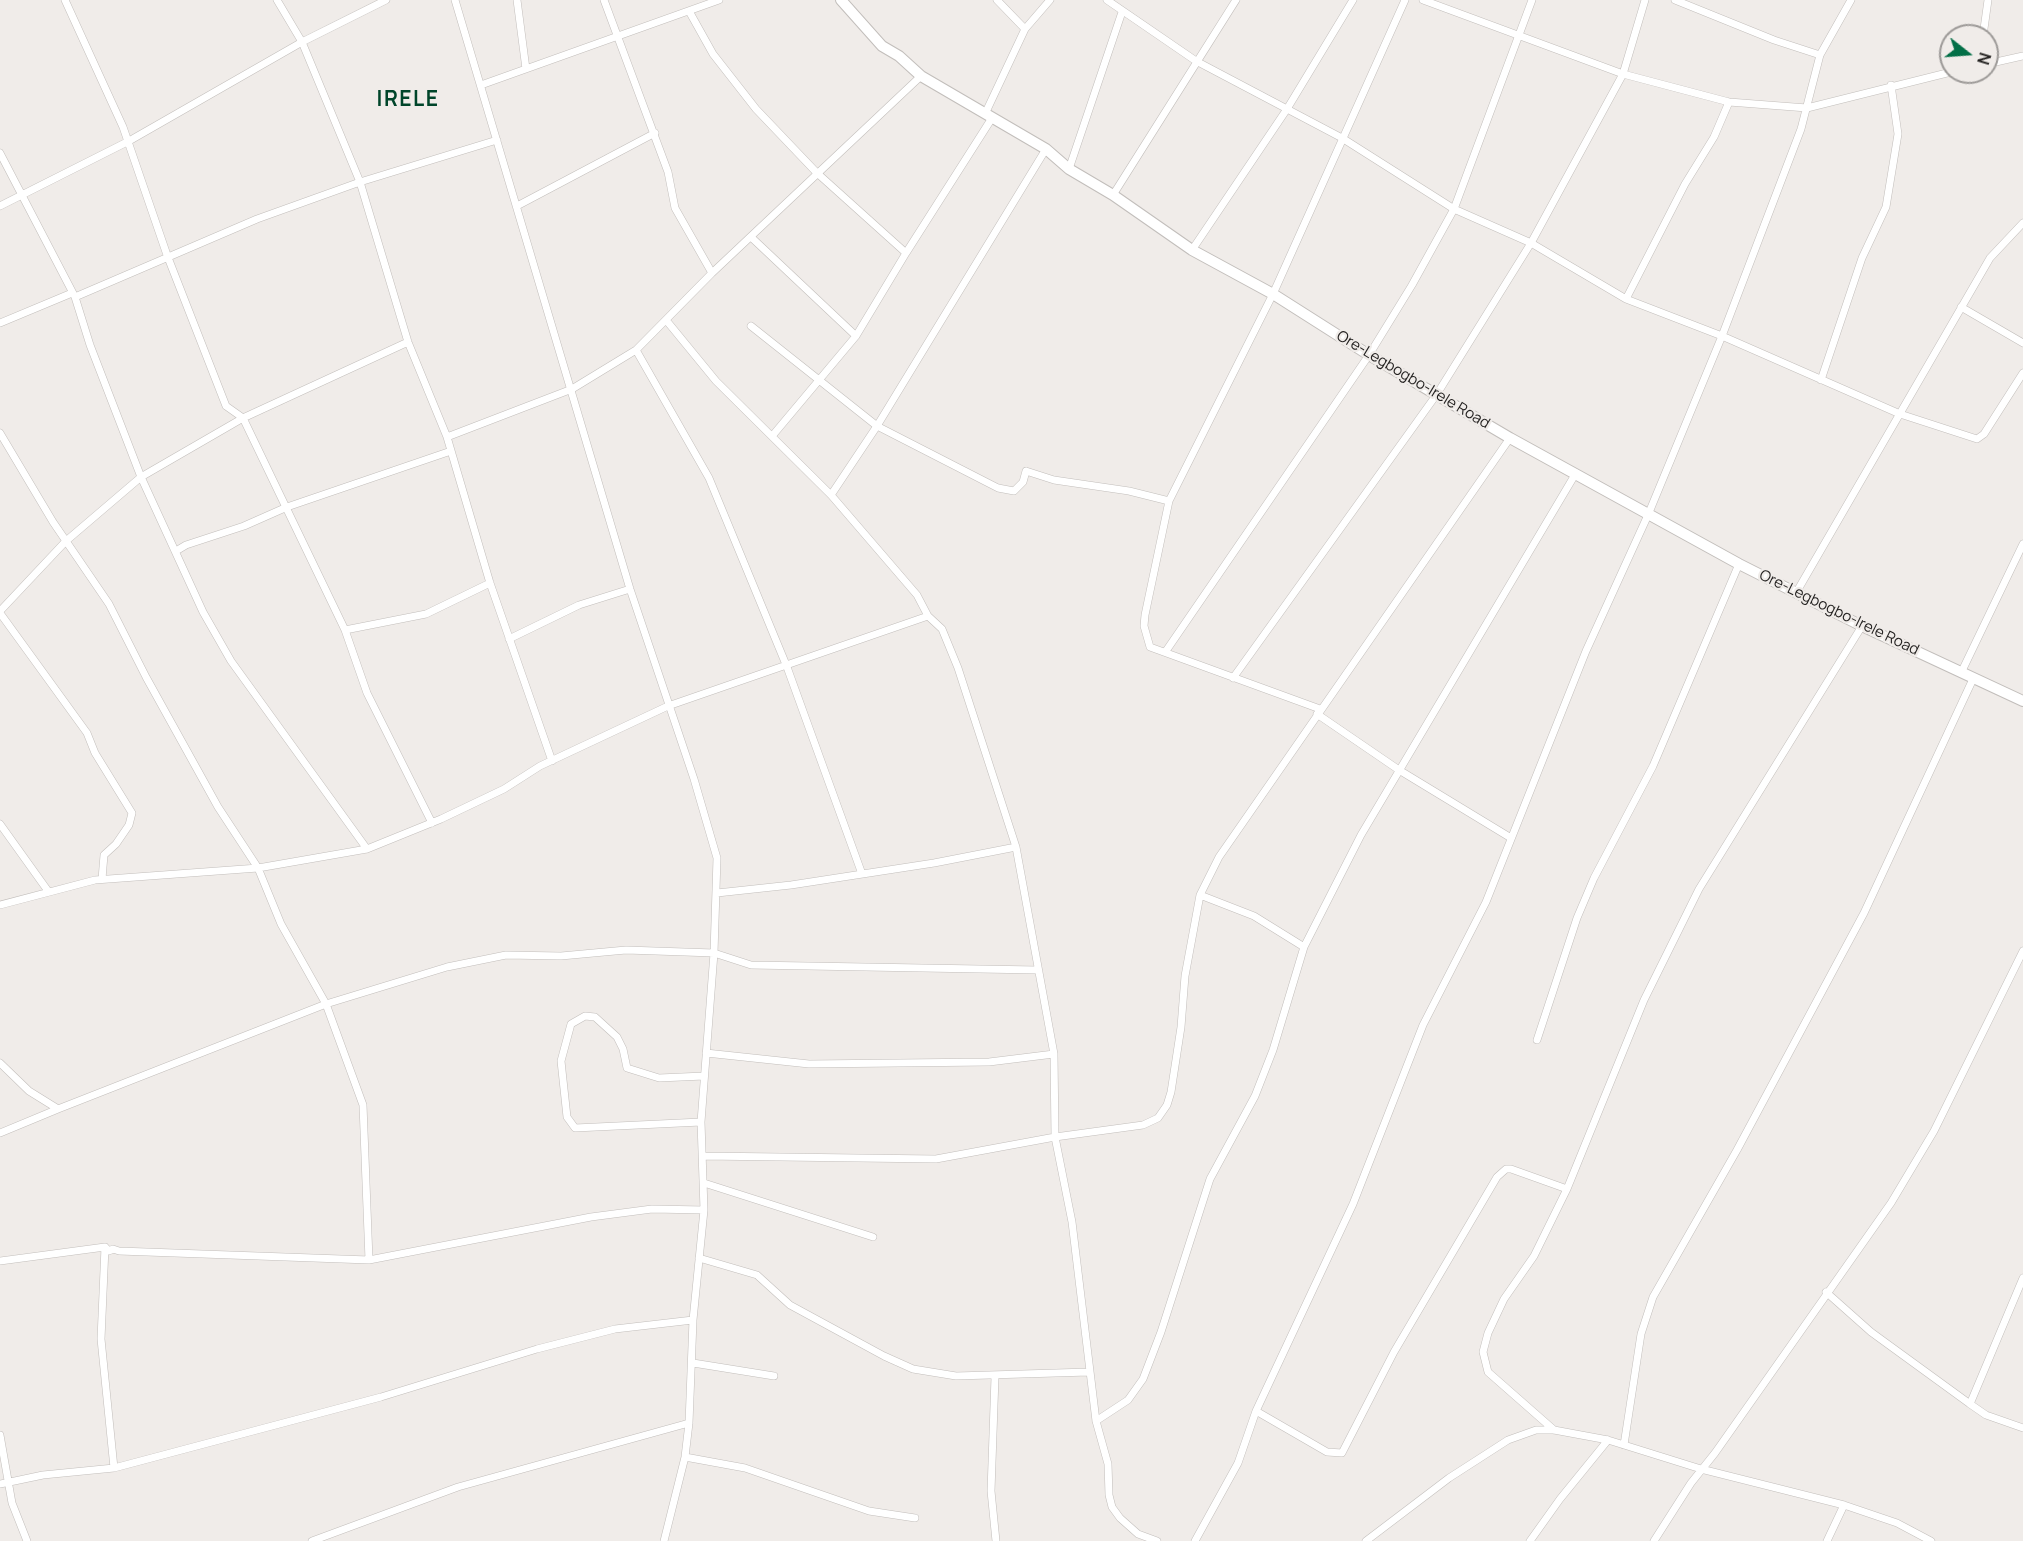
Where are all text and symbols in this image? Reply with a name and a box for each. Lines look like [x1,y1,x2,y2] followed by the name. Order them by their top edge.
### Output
[1939,24,1999,84] north arrow
[1972,50,1997,67] text: N
[376,87,440,113] district label: IRELE
[1333,327,1493,433] street label: Ore-Legbogbo-Irele Road
[1756,566,1922,660] street label: Ore-Legbogbo-Irele Road

